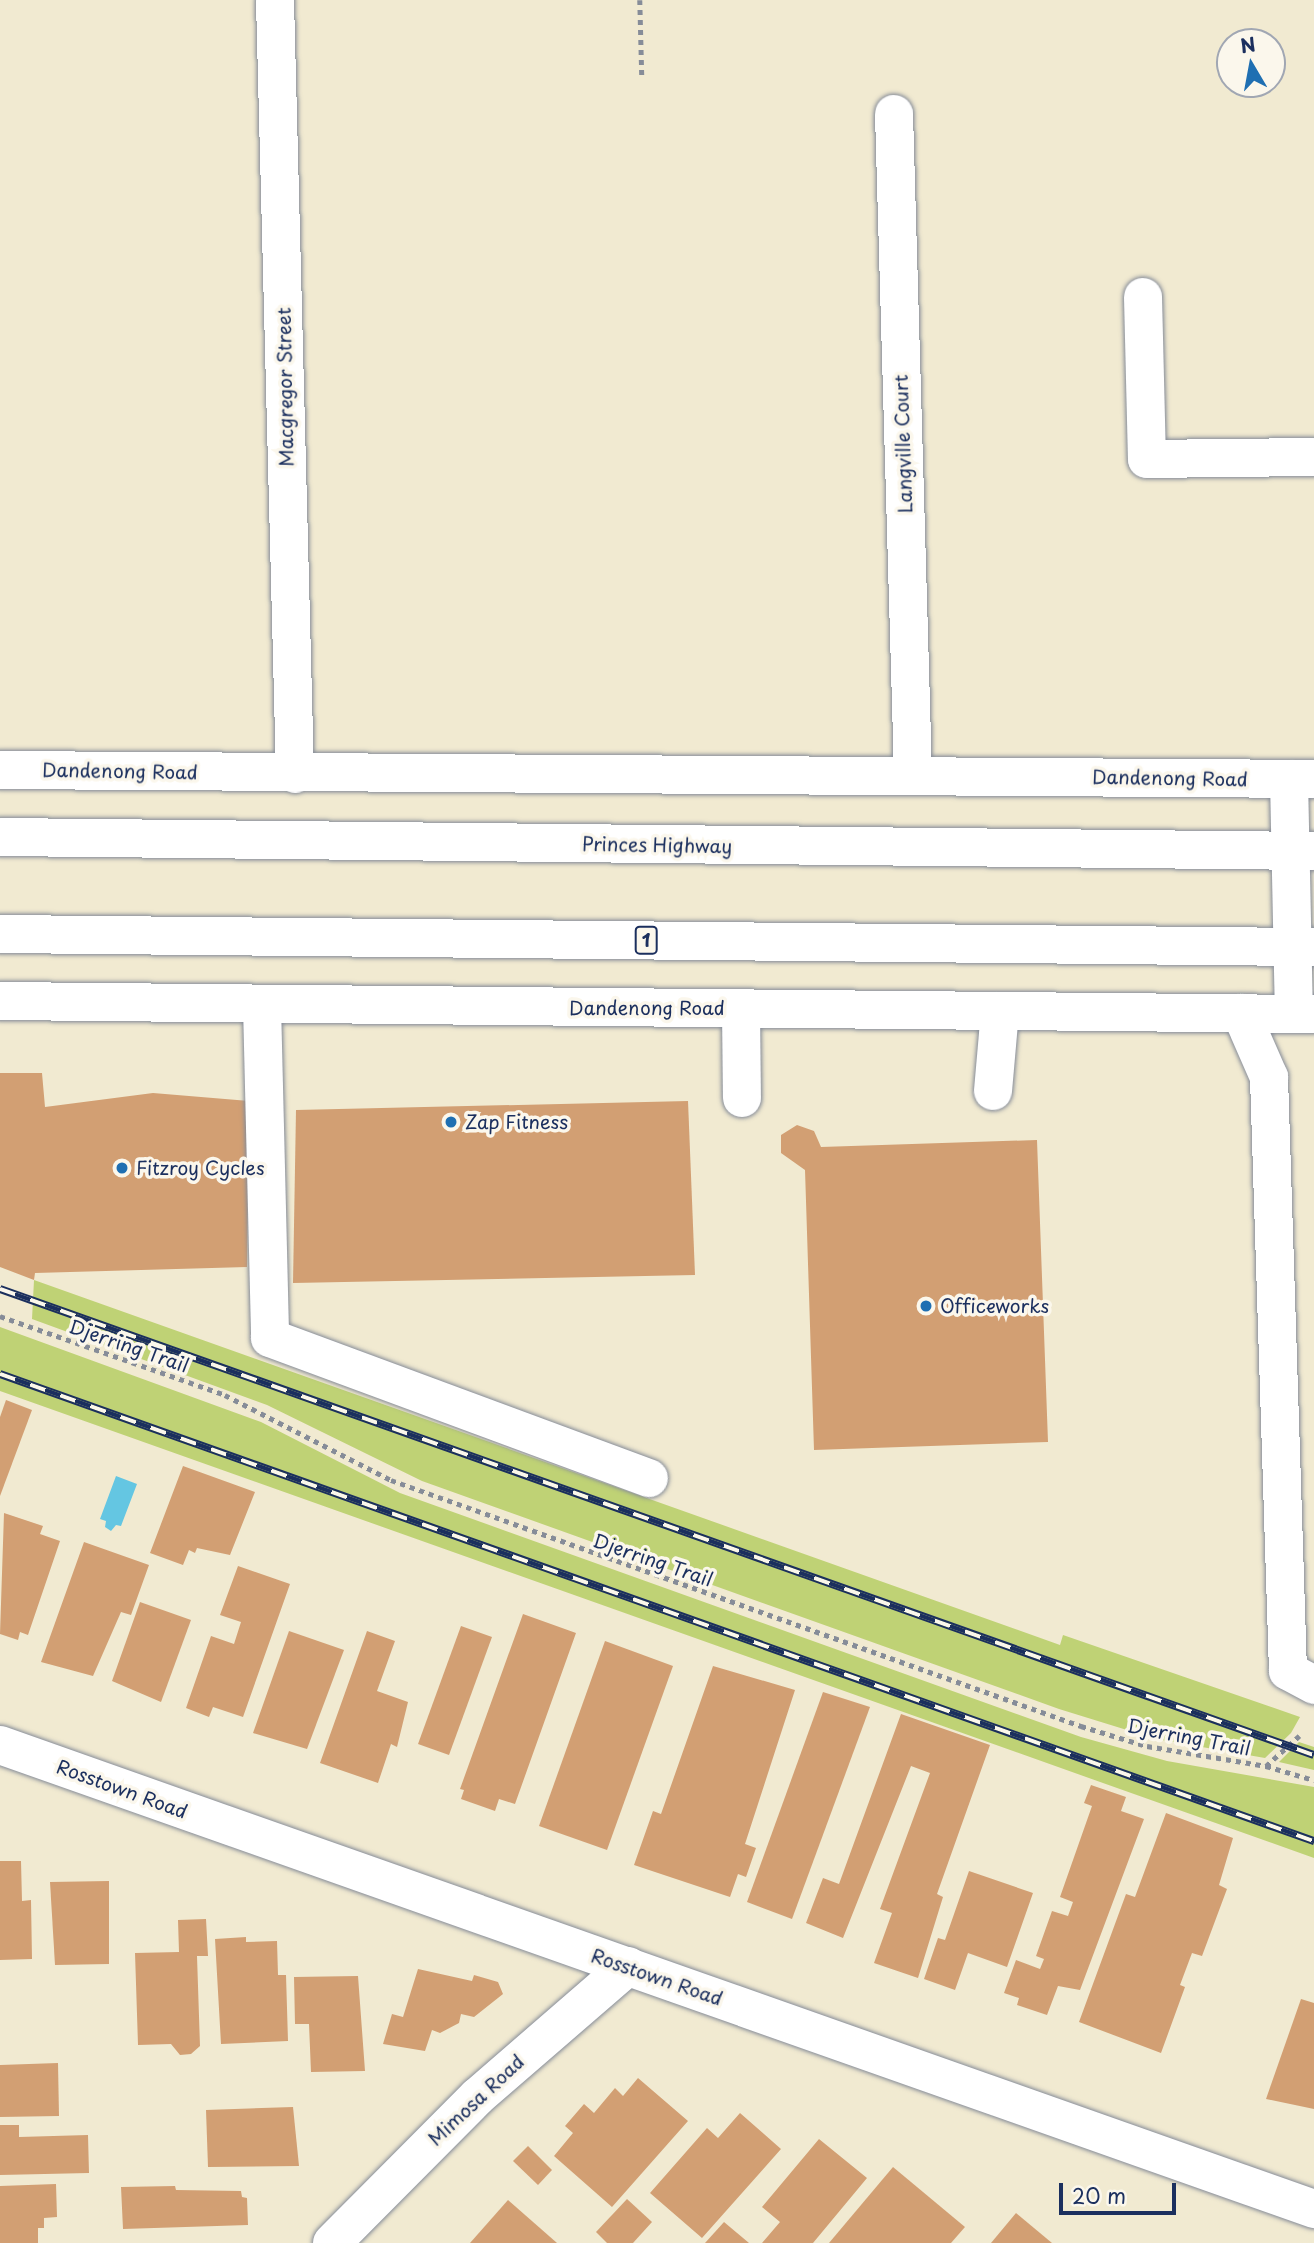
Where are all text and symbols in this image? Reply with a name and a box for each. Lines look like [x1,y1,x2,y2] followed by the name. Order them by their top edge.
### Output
[1216,28,1286,98] north arrow
[1238,29,1258,59] text: N
[272,307,298,467] street label: Macgregor Street
[889,374,917,514] street label: Langville Court
[42,758,198,784] street label: Dandenong Road
[1092,765,1248,791] street label: Dandenong Road
[582,832,732,858] street label: Princes Highway
[634,925,658,954] road number: 1
[569,997,725,1019] street label: Dandenong Road
[465,1111,568,1133] place label: Zap Fitness
[443,1114,459,1130] marker: Zap Fitness
[136,1157,265,1179] place label: Fitzroy Cycles
[114,1160,130,1176] marker: Fitzroy Cycles
[940,1295,1049,1317] place label: Officeworks
[918,1298,934,1314] marker: Officeworks
[66,1315,192,1377] street label: Djerring Trail
[590,1529,716,1591] street label: Djerring Trail
[1125,1714,1253,1760] street label: Djerring Trail
[54,1755,190,1823] street label: Rosstown Road
[589,1944,725,2010] street label: Rosstown Road
[423,2050,529,2150] street label: Mimosa Road
[1062,2170,1179,2214] scale bar
[1072,2179,1126,2211] text: 20 m

